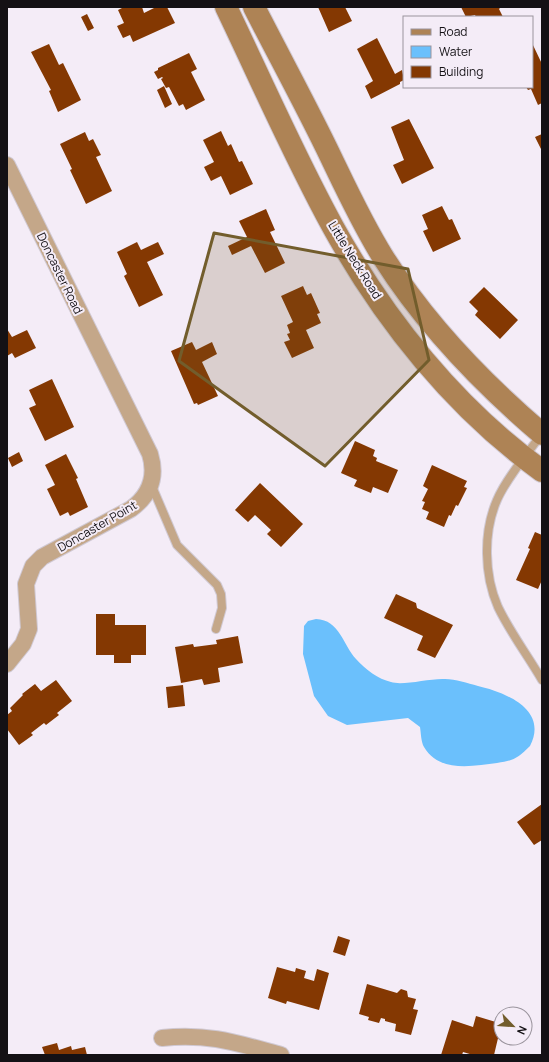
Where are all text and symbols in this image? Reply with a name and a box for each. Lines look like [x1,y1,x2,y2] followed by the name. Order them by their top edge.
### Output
[403,16,533,88] legend
[439,23,467,40] text: Road
[439,43,473,60] text: Water
[439,63,483,80] text: Building
[324,218,386,302] street label: Little Neck Road
[33,229,87,317] street label: Doncaster Road
[54,496,140,556] street label: Doncaster Point
[493,1006,533,1046] north arrow
[514,1024,531,1037] text: N

